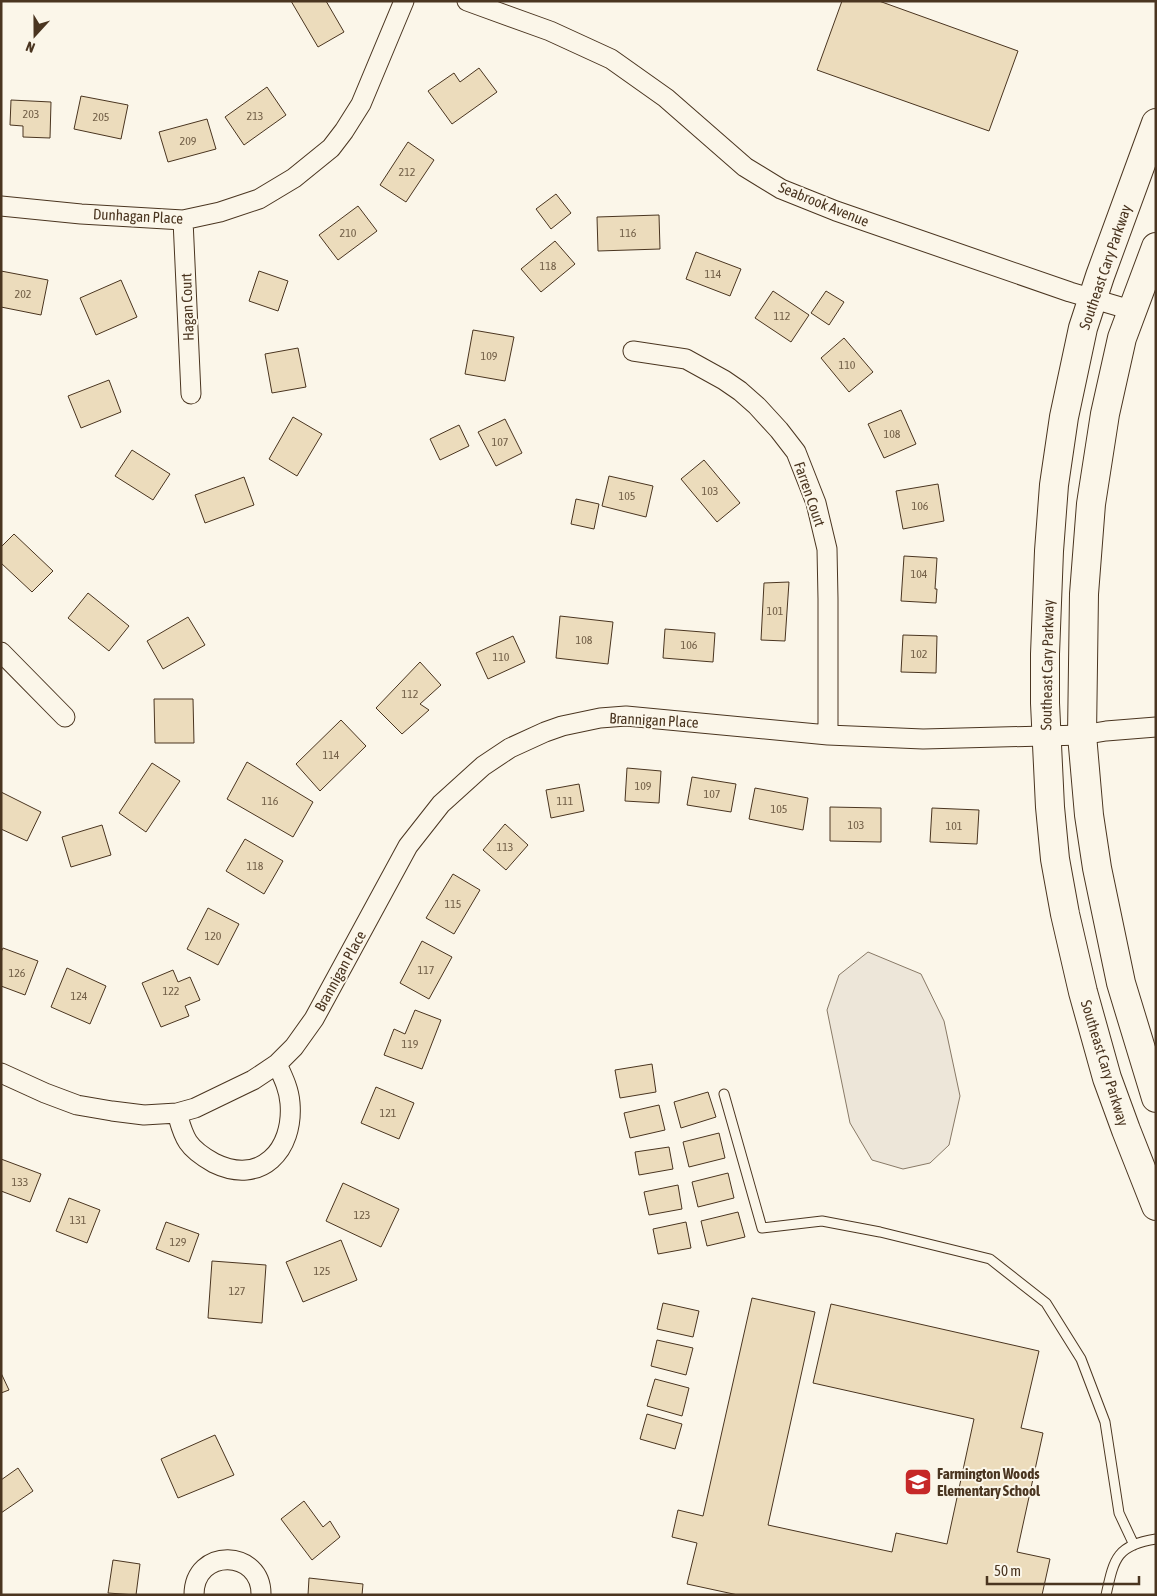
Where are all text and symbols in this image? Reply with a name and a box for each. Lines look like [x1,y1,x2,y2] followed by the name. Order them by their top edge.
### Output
[10,10,60,60] north arrow
[24,38,37,56] text: N
[23,107,39,121] house number: 203
[247,109,263,123] house number: 213
[93,110,109,124] house number: 205
[180,134,197,148] house number: 209
[399,165,415,179] house number: 212
[776,178,872,230] street label: Seabrook Avenue
[1076,202,1134,332] street label: Southeast Cary Parkway
[92,205,184,227] street label: Dunhagan Place
[340,226,357,240] house number: 210
[620,226,637,240] house number: 116
[540,259,557,273] house number: 118
[705,267,722,281] house number: 114
[177,273,197,341] street label: Hagan Court
[15,287,31,301] house number: 202
[774,309,790,323] house number: 112
[481,349,498,363] house number: 109
[839,358,856,372] house number: 110
[884,427,901,441] house number: 108
[492,435,509,449] house number: 107
[791,459,829,529] street label: Farren Court
[702,484,718,498] house number: 103
[619,489,635,503] house number: 105
[912,499,929,513] house number: 106
[911,567,928,581] house number: 104
[1037,599,1057,731] street label: Southeast Cary Parkway
[767,604,784,618] house number: 101
[576,633,593,647] house number: 108
[681,638,698,652] house number: 106
[911,647,927,661] house number: 102
[493,650,510,664] house number: 110
[402,687,418,701] house number: 112
[609,709,699,731] street label: Brannigan Place
[323,748,340,762] house number: 114
[635,779,652,793] house number: 109
[704,787,721,801] house number: 107
[262,794,279,808] house number: 116
[557,794,574,808] house number: 111
[771,802,787,816] house number: 105
[848,818,864,832] house number: 103
[946,819,963,833] house number: 101
[497,840,513,854] house number: 113
[247,859,264,873] house number: 118
[445,897,461,911] house number: 115
[311,928,369,1014] street label: Brannigan Place
[205,929,222,943] house number: 120
[418,963,435,977] house number: 117
[9,966,26,980] house number: 126
[163,984,179,998] house number: 122
[71,989,88,1003] house number: 124
[1078,998,1132,1128] street label: Southeast Cary Parkway
[402,1037,419,1051] house number: 119
[380,1106,397,1120] house number: 121
[12,1175,28,1189] house number: 133
[354,1208,370,1222] house number: 123
[70,1213,87,1227] house number: 131
[170,1235,187,1249] house number: 129
[314,1264,330,1278] house number: 125
[229,1284,246,1298] house number: 127
[937,1465,1041,1499] place label: Farmington Woods Elementary School
[903,1467,933,1497] school or university icon: Farmington Woods Elementary School
[987,1554,1140,1586] scale bar
[994,1562,1021,1579] text: 50 m

